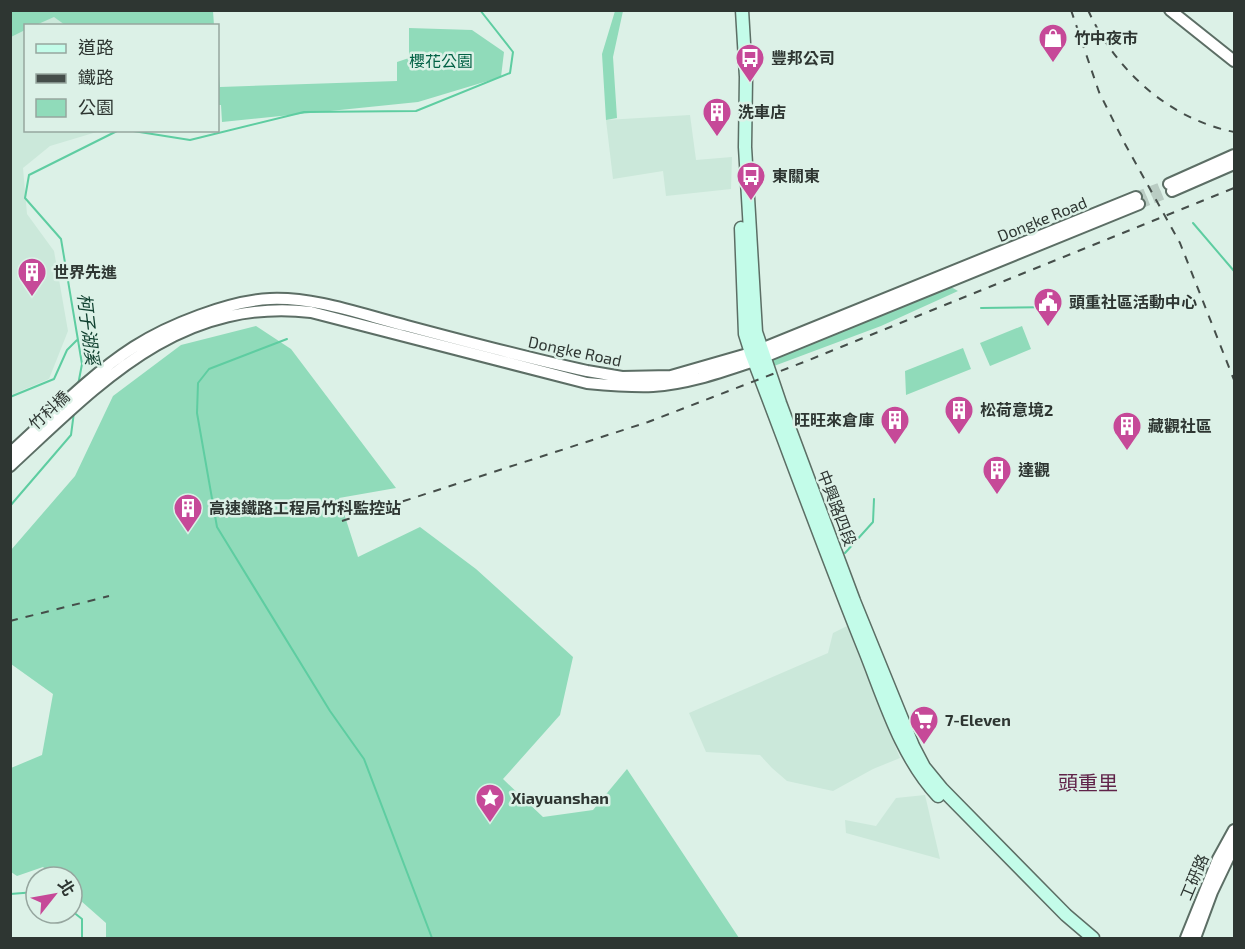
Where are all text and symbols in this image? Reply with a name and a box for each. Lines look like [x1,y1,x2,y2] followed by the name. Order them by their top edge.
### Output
[1037,22,1069,64] shop icon: 竹中夜市
[24,24,219,132] legend
[1074,28,1138,47] place label: 竹中夜市
[78,36,114,58] text: 道路
[734,42,766,84] bus stop icon: 豐邦公司
[771,48,835,67] place label: 豐邦公司
[409,51,473,70] park label: 櫻花公園
[78,66,114,88] text: 鐵路
[78,96,114,118] text: 公園
[701,96,733,138] building icon: 洗車店
[738,102,786,121] place label: 洗車店
[735,160,767,202] bus stop icon: 東關東
[772,166,820,185] place label: 東關東
[994,192,1089,245] street label: Dongke Road
[16,256,48,298] building icon: 世界先進
[53,262,117,281] place label: 世界先進
[1032,286,1064,328] public building icon: 頭重社區活動中心
[74,292,105,369] water label: 柯子湖溪
[1069,292,1197,311] place label: 頭重社區活動中心
[527,331,623,370] street label: Dongke Road
[25,386,73,433] street label: 竹科橋
[943,394,975,436] building icon: 松荷意境2
[980,400,1053,419] place label: 松荷意境2
[879,404,911,446] building icon: 旺旺來倉庫
[794,410,874,429] place label: 旺旺來倉庫
[1111,410,1143,452] building icon: 藏觀社區
[1148,416,1212,435] place label: 藏觀社區
[981,454,1013,496] building icon: 達觀
[1018,460,1050,479] place label: 達觀
[814,467,861,549] street label: 中興路四段
[172,492,204,534] building icon: 高速鐵路工程局竹科監控站
[209,498,401,517] place label: 高速鐵路工程局竹科監控站
[908,704,940,746] supermarket icon: 7-Eleven
[945,710,1011,729] place label: 7-Eleven
[1058,770,1118,794] district label: 頭重里
[474,782,506,824] place icon: Xiayuanshan
[511,788,609,808] place label: Xiayuanshan
[1175,851,1212,903] street label: 工研路
[24,865,84,925] north arrow
[55,875,80,899] text: 北

